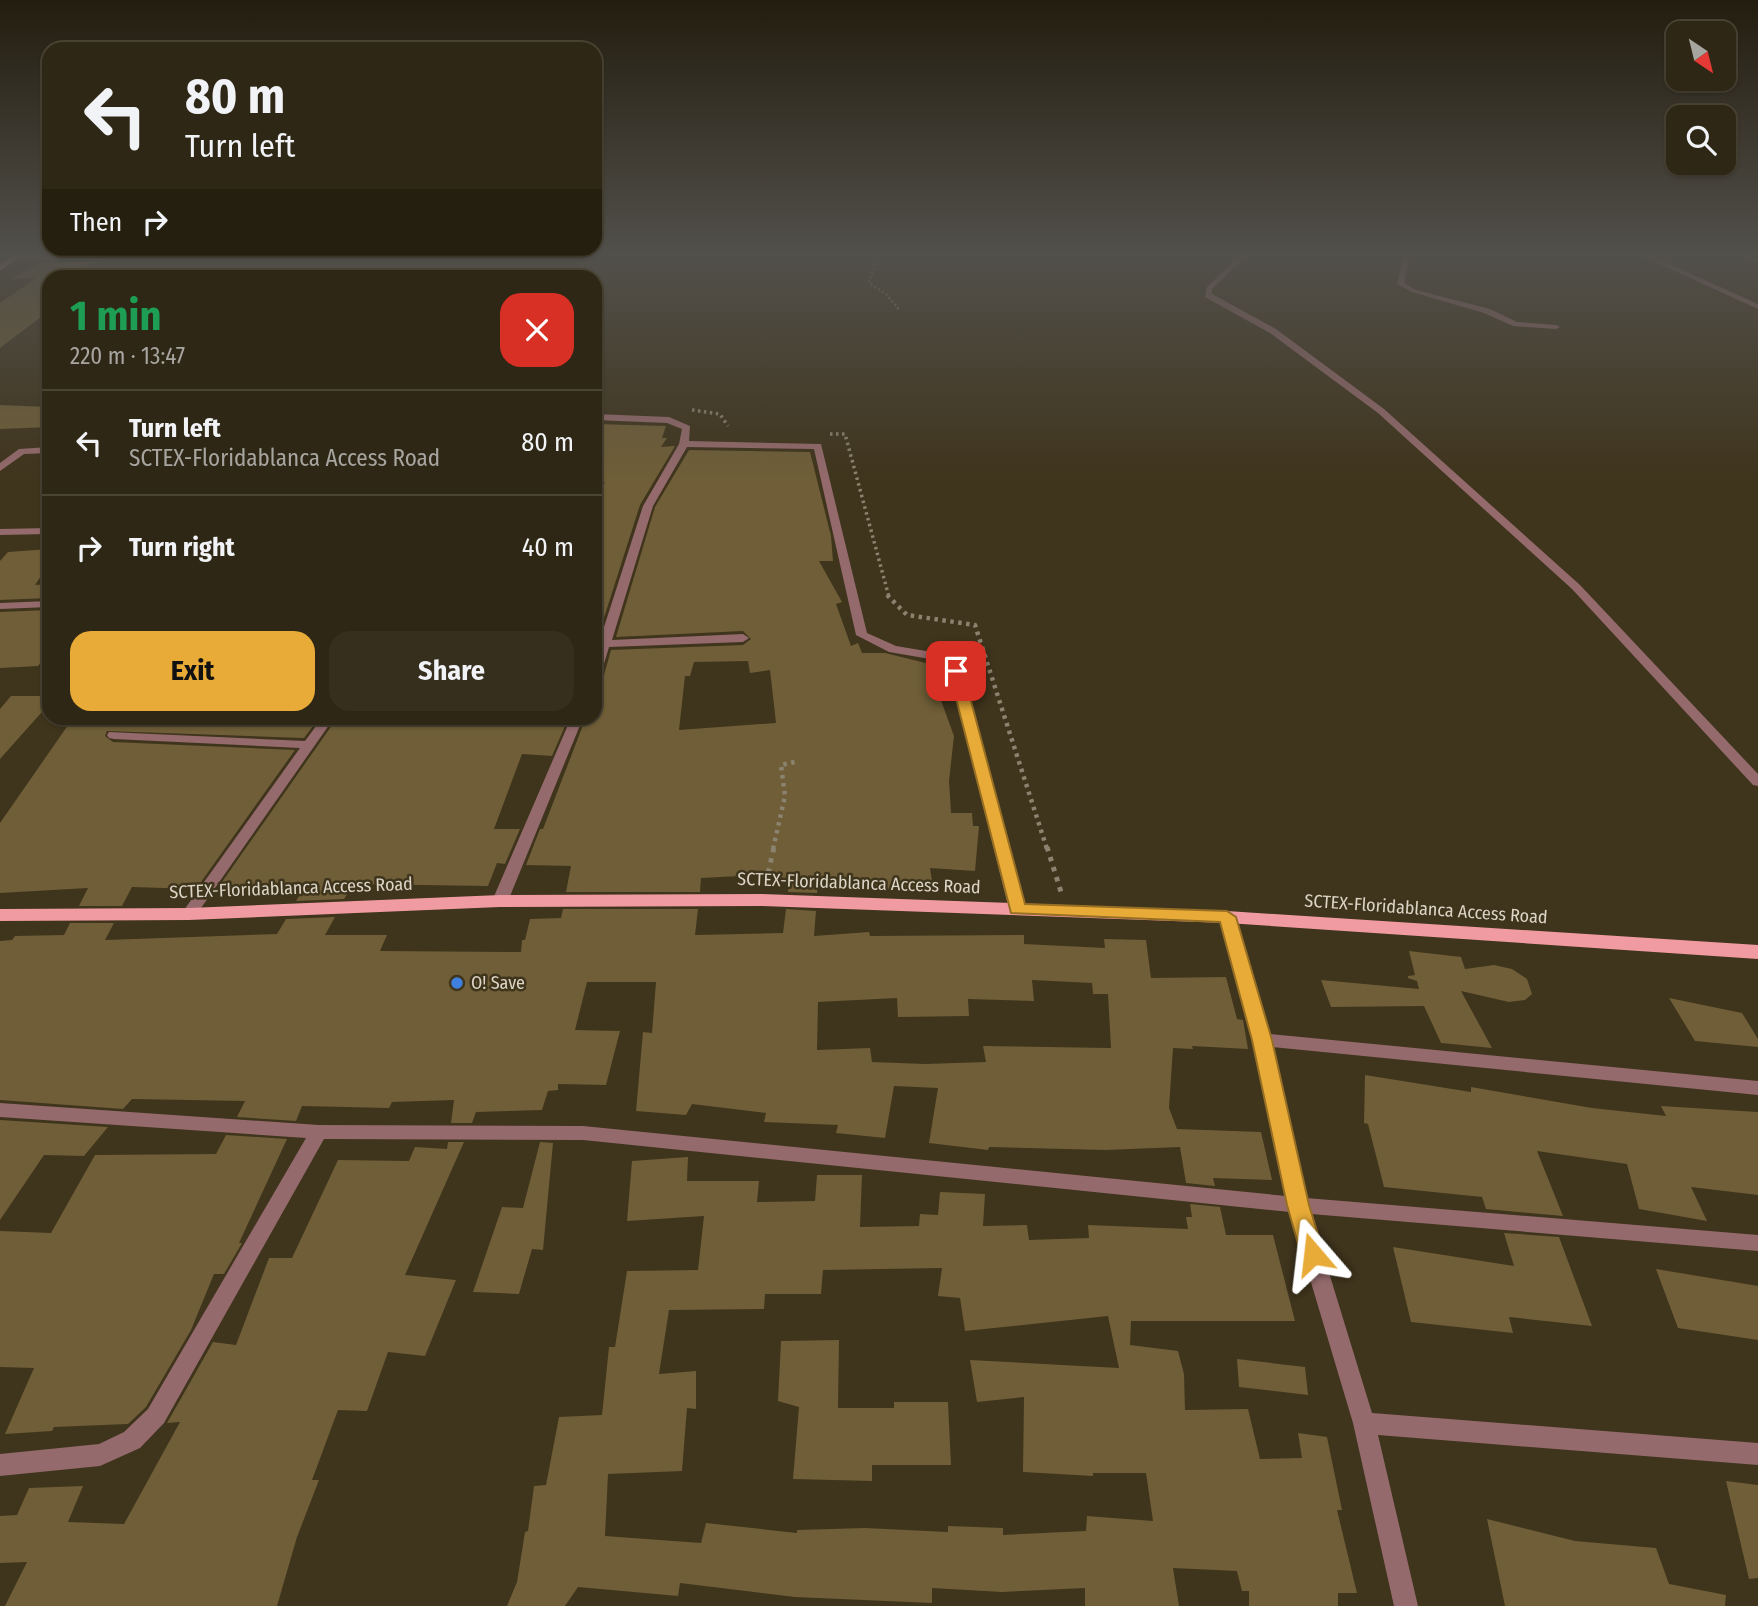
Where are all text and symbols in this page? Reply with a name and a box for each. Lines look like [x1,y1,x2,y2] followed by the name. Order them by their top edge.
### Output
[1666,21,1736,91] north arrow
[1666,21,1736,175] map controls
[185,67,285,126] text: 80 m
[70,70,161,161] icon: left
[1666,105,1736,175] button: search
[185,127,295,165] text: Turn left
[136,203,174,241] icon: right
[70,207,122,238] text: Then
[70,291,161,341] text: 1 min
[500,293,574,367] button: close
[70,342,185,370] text: 220 m · 13:47
[129,413,221,444] text: Turn left
[70,424,108,462] icon: left
[521,427,574,458] text: 80 m
[129,444,440,472] text: SCTEX-Floridablanca Access Road
[70,529,108,567] icon: right
[129,532,235,563] text: Turn right
[522,532,574,563] text: 40 m
[70,631,315,711] button: Exit
[329,631,574,711] button: Share
[926,641,986,701] pin
[937,652,975,690] icon: arrive
[737,868,981,898] street label: SCTEX-Floridablanca Access Road
[169,873,413,903] street label: SCTEX-Floridablanca Access Road
[1304,890,1548,928] street label: SCTEX-Floridablanca Access Road
[471,972,525,994] place label: O! Save
[449,975,465,991] marker: O! Save
[1276,1217,1350,1291] position arrow

